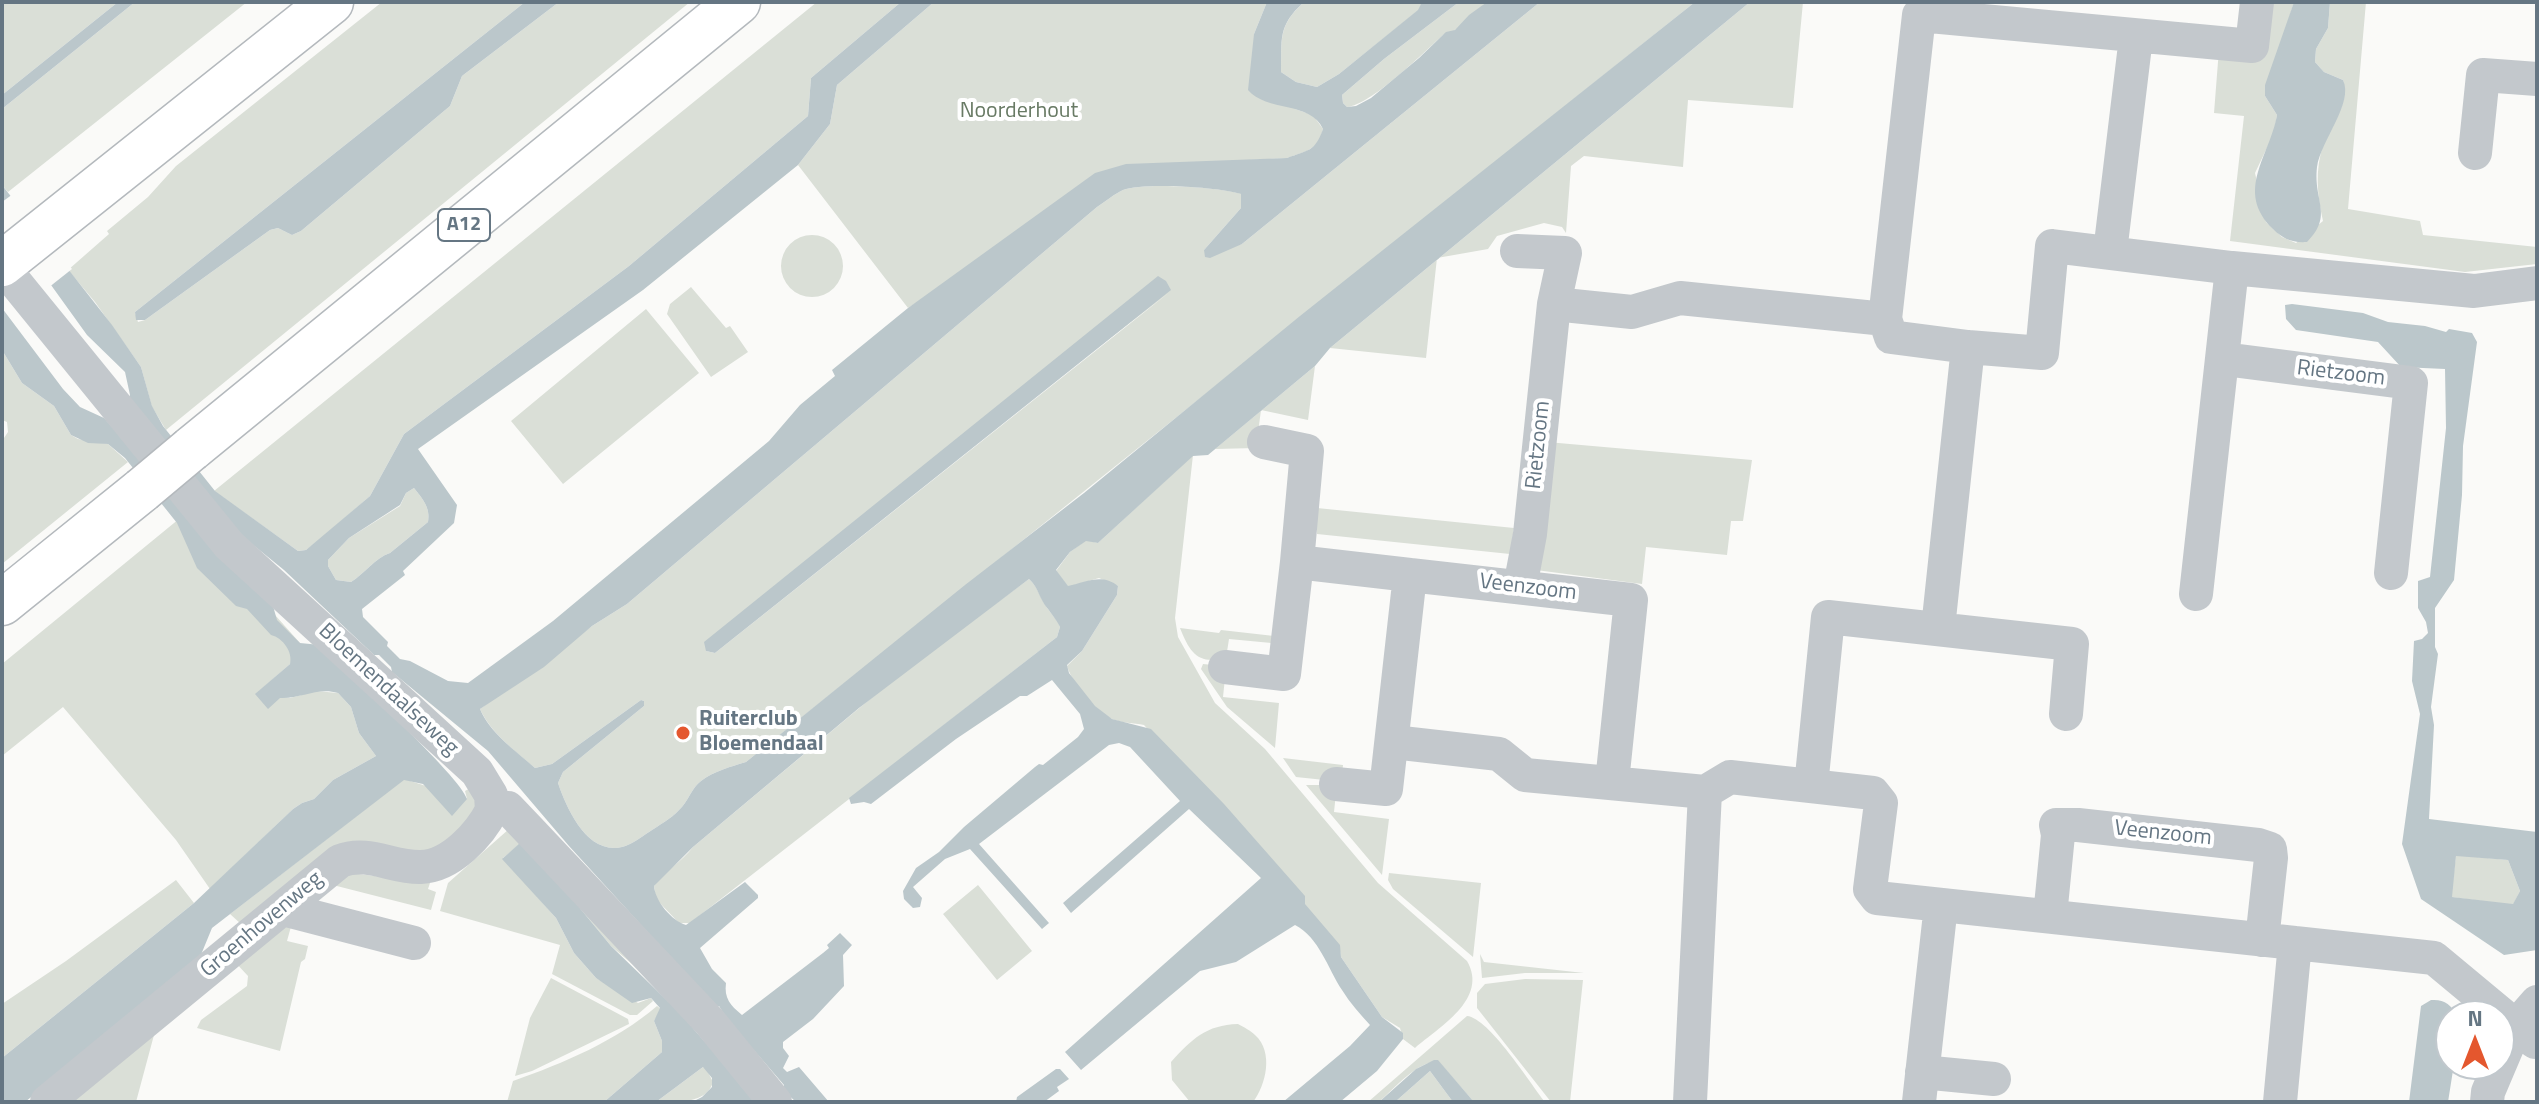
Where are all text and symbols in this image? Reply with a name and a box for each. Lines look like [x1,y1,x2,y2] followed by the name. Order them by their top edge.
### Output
[960,99,1078,125] park label: Noorderhout
[438,209,490,241] road number: A12
[2295,355,2387,393] street label: Rietzoom
[1521,400,1557,490] street label: Rietzoom
[1478,569,1578,607] street label: Veenzoom
[313,618,463,762] street label: Bloemendaalseweg
[699,707,824,758] place label: Ruiterclub Bloemendaal
[674,724,692,742] marker: Ruiterclub Bloemendaal
[2113,816,2213,852] street label: Veenzoom
[196,866,328,984] street label: Groenhovenweg
[2435,1000,2515,1080] north arrow
[2467,1001,2483,1035] text: N

